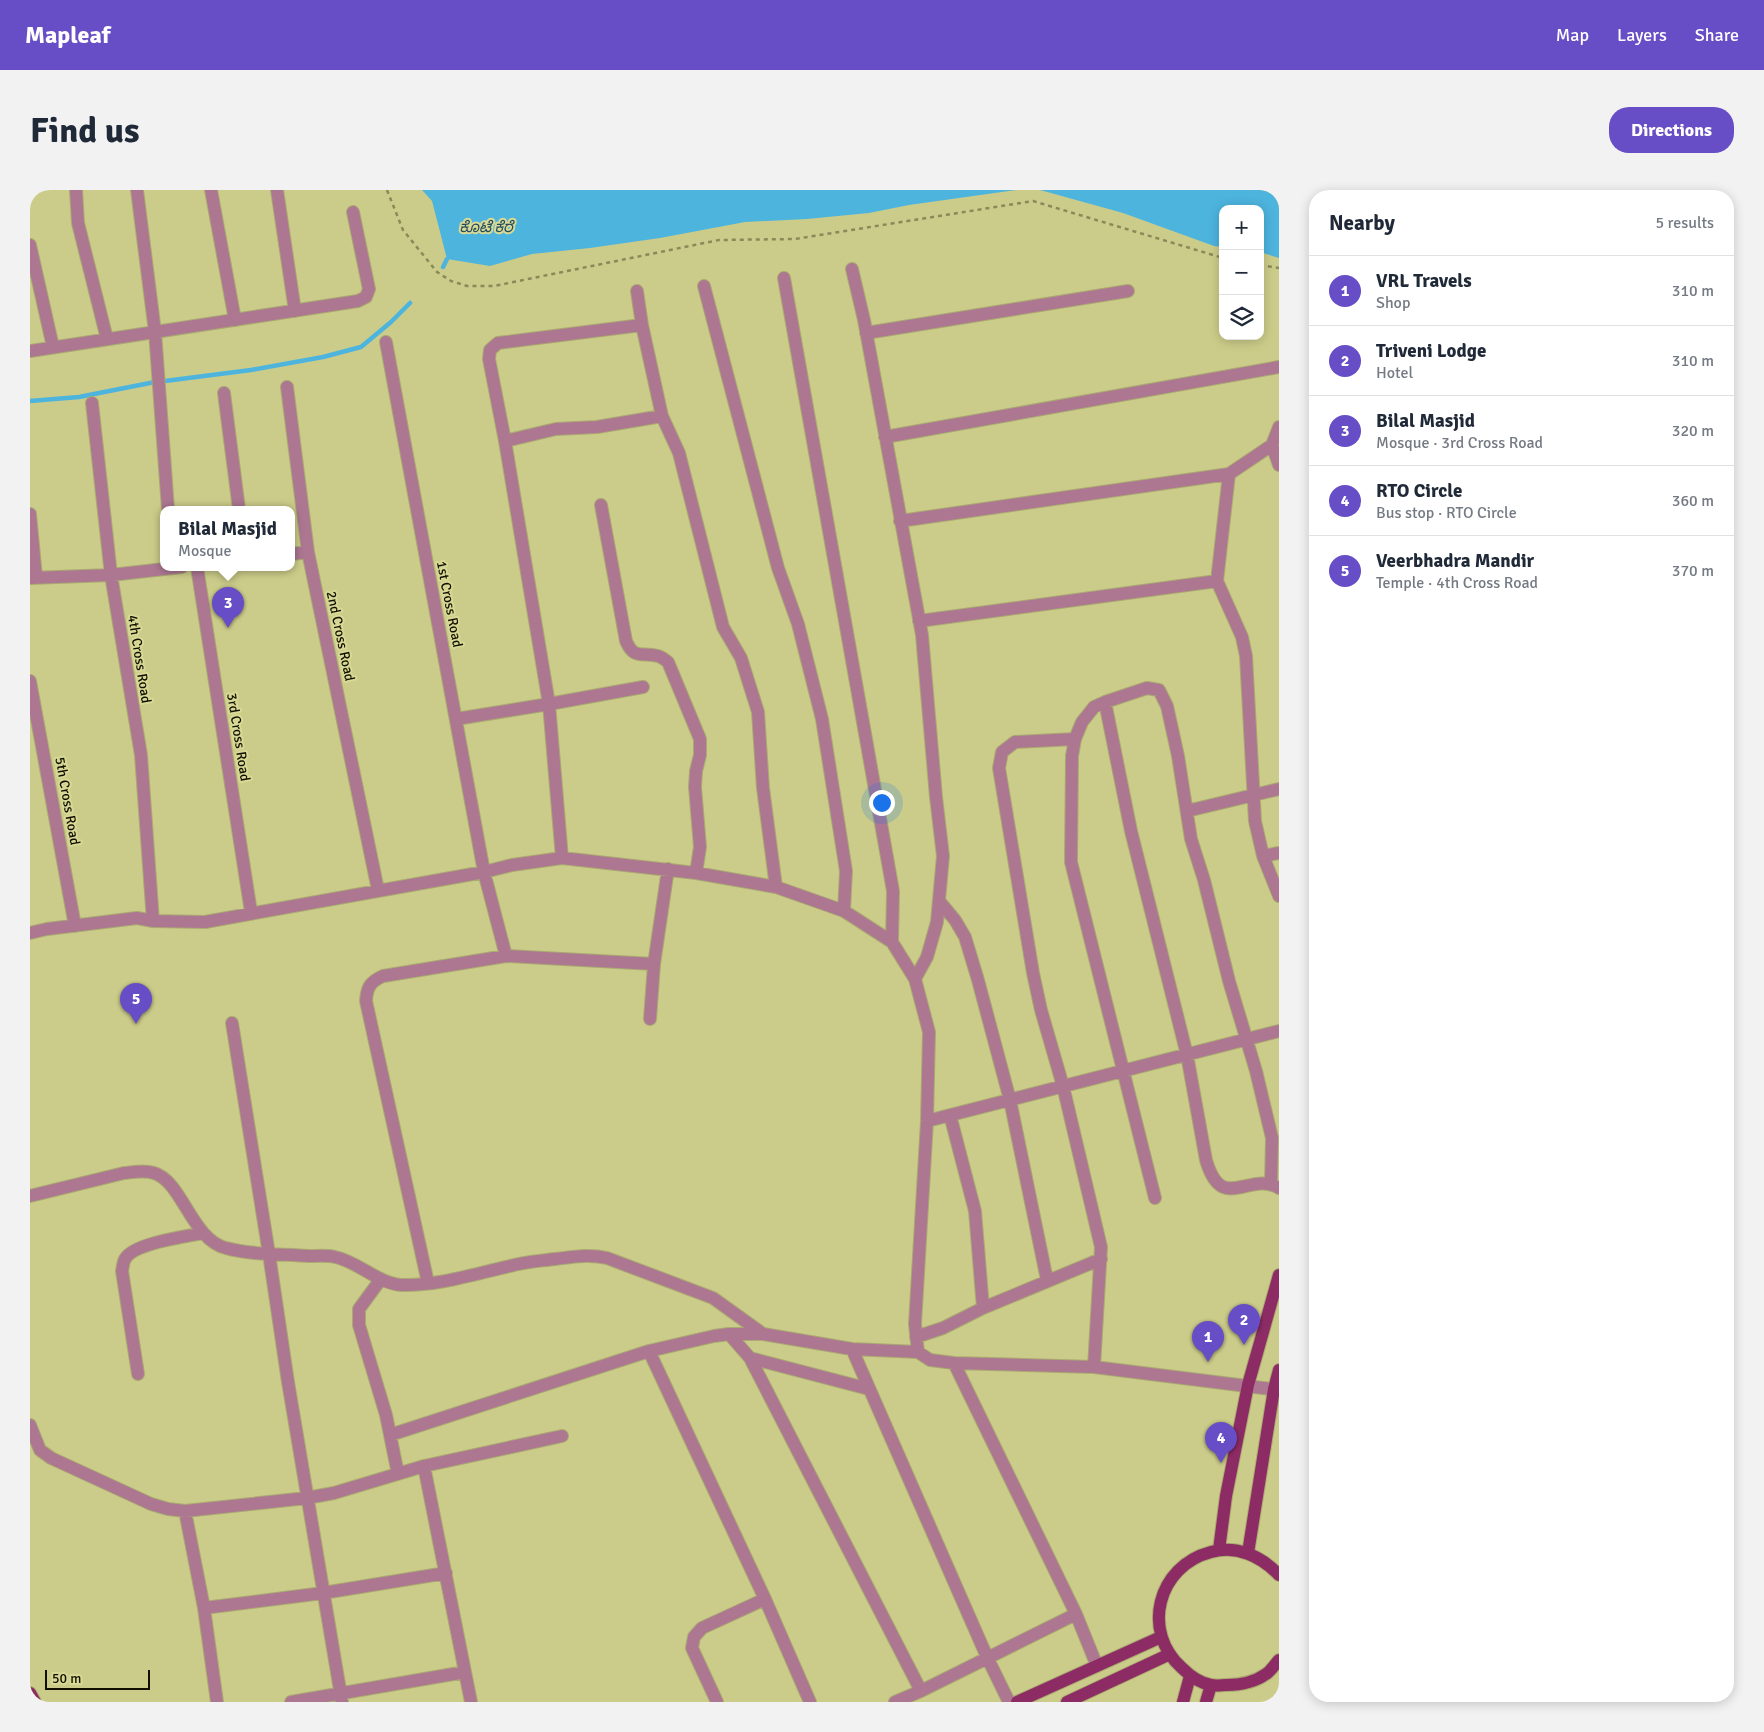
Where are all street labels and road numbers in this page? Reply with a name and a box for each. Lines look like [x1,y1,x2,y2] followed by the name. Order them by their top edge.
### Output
[433,559,466,649] street label: 1st Cross Road
[323,590,358,683] street label: 2nd Cross Road
[124,614,155,704] street label: 4th Cross Road
[223,692,254,782] street label: 3rd Cross Road
[51,756,84,846] street label: 5th Cross Road

